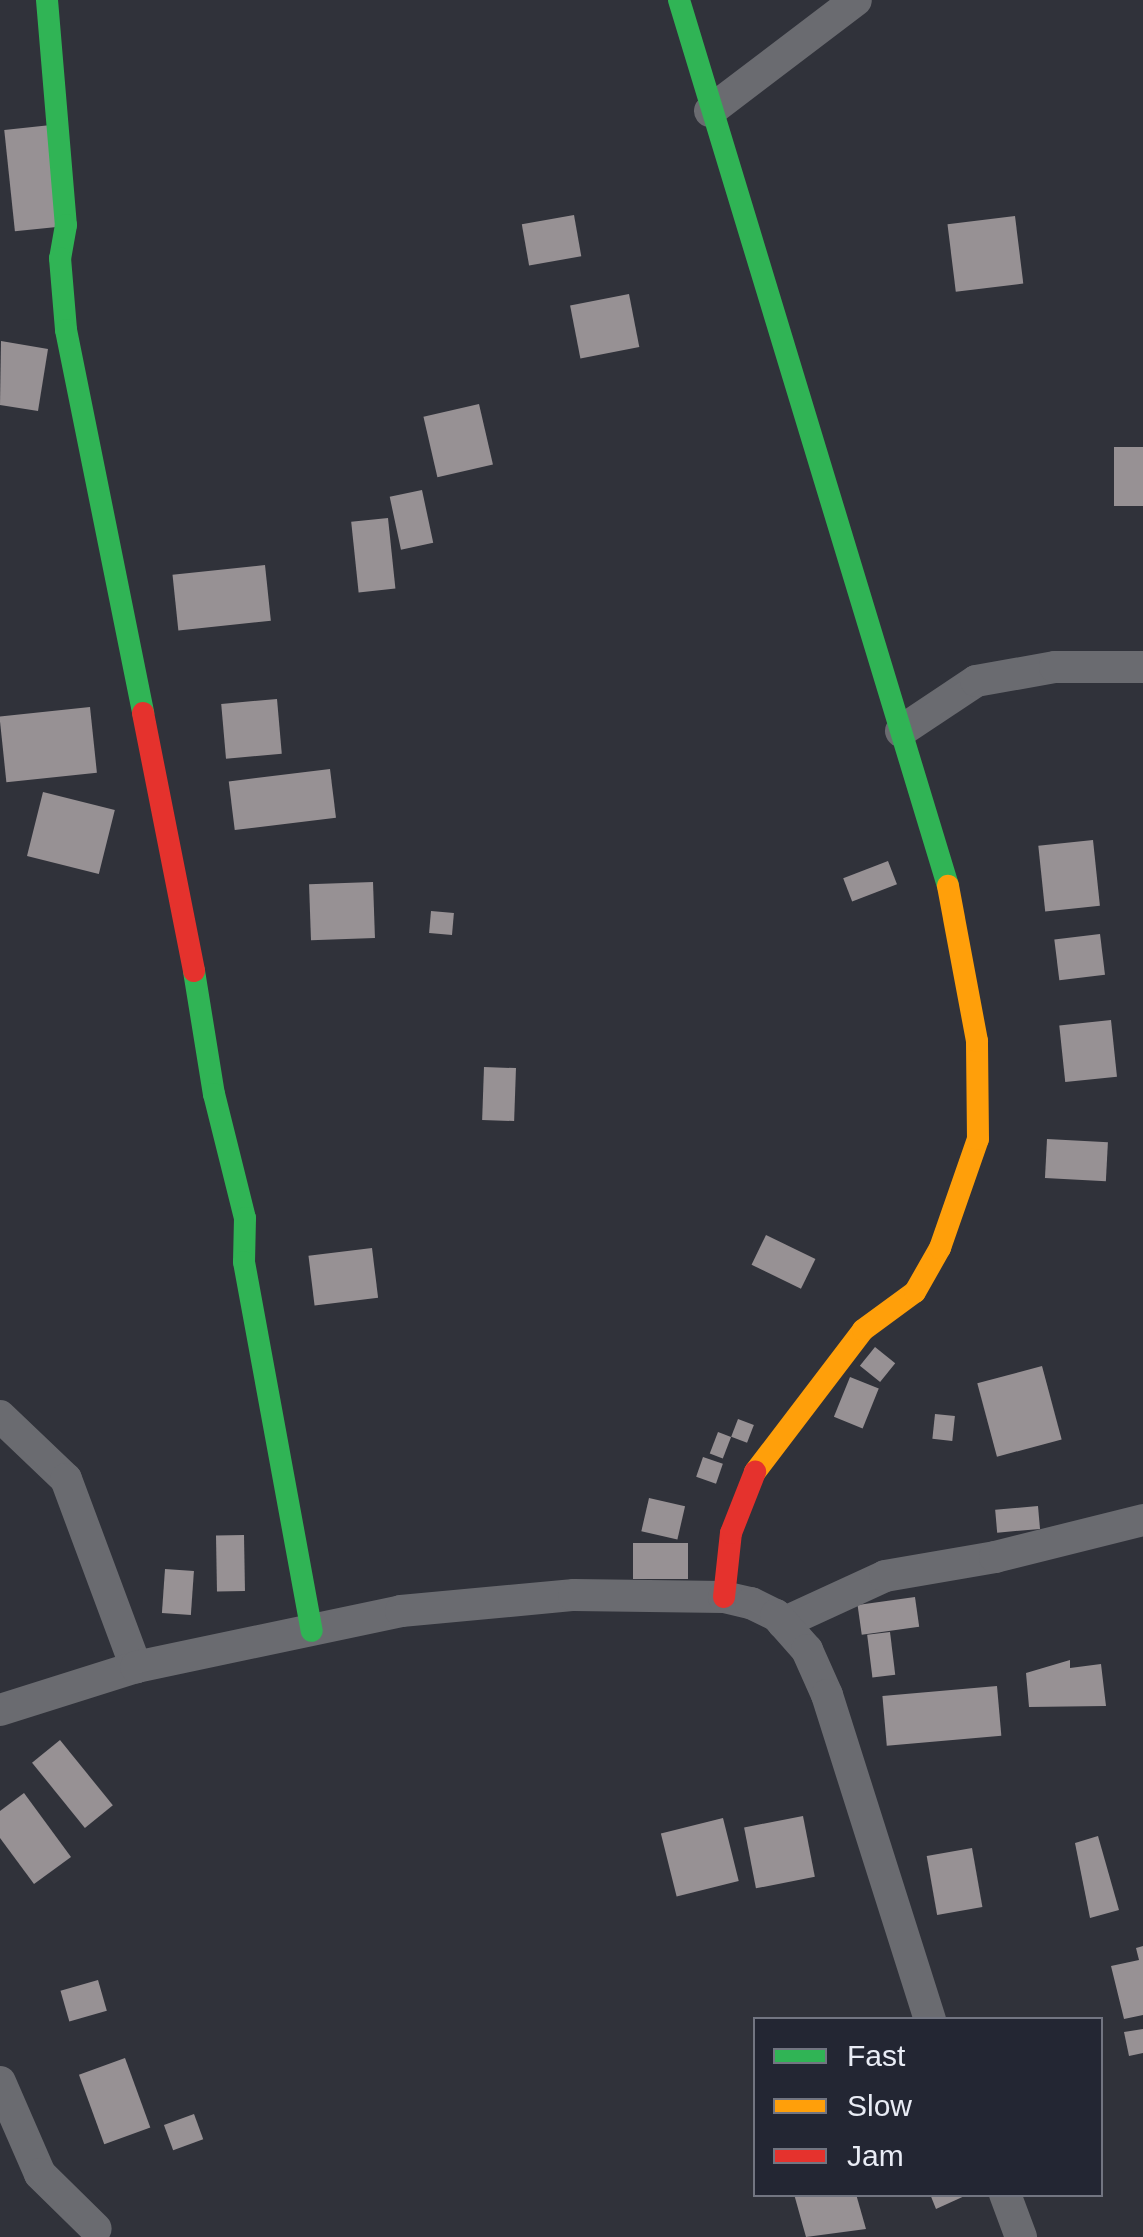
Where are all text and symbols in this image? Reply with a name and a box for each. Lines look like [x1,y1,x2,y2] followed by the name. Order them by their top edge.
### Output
[753,2017,1103,2197] legend
[847,2039,905,2072] text: Fast
[847,2089,912,2122] text: Slow
[847,2139,904,2172] text: Jam

